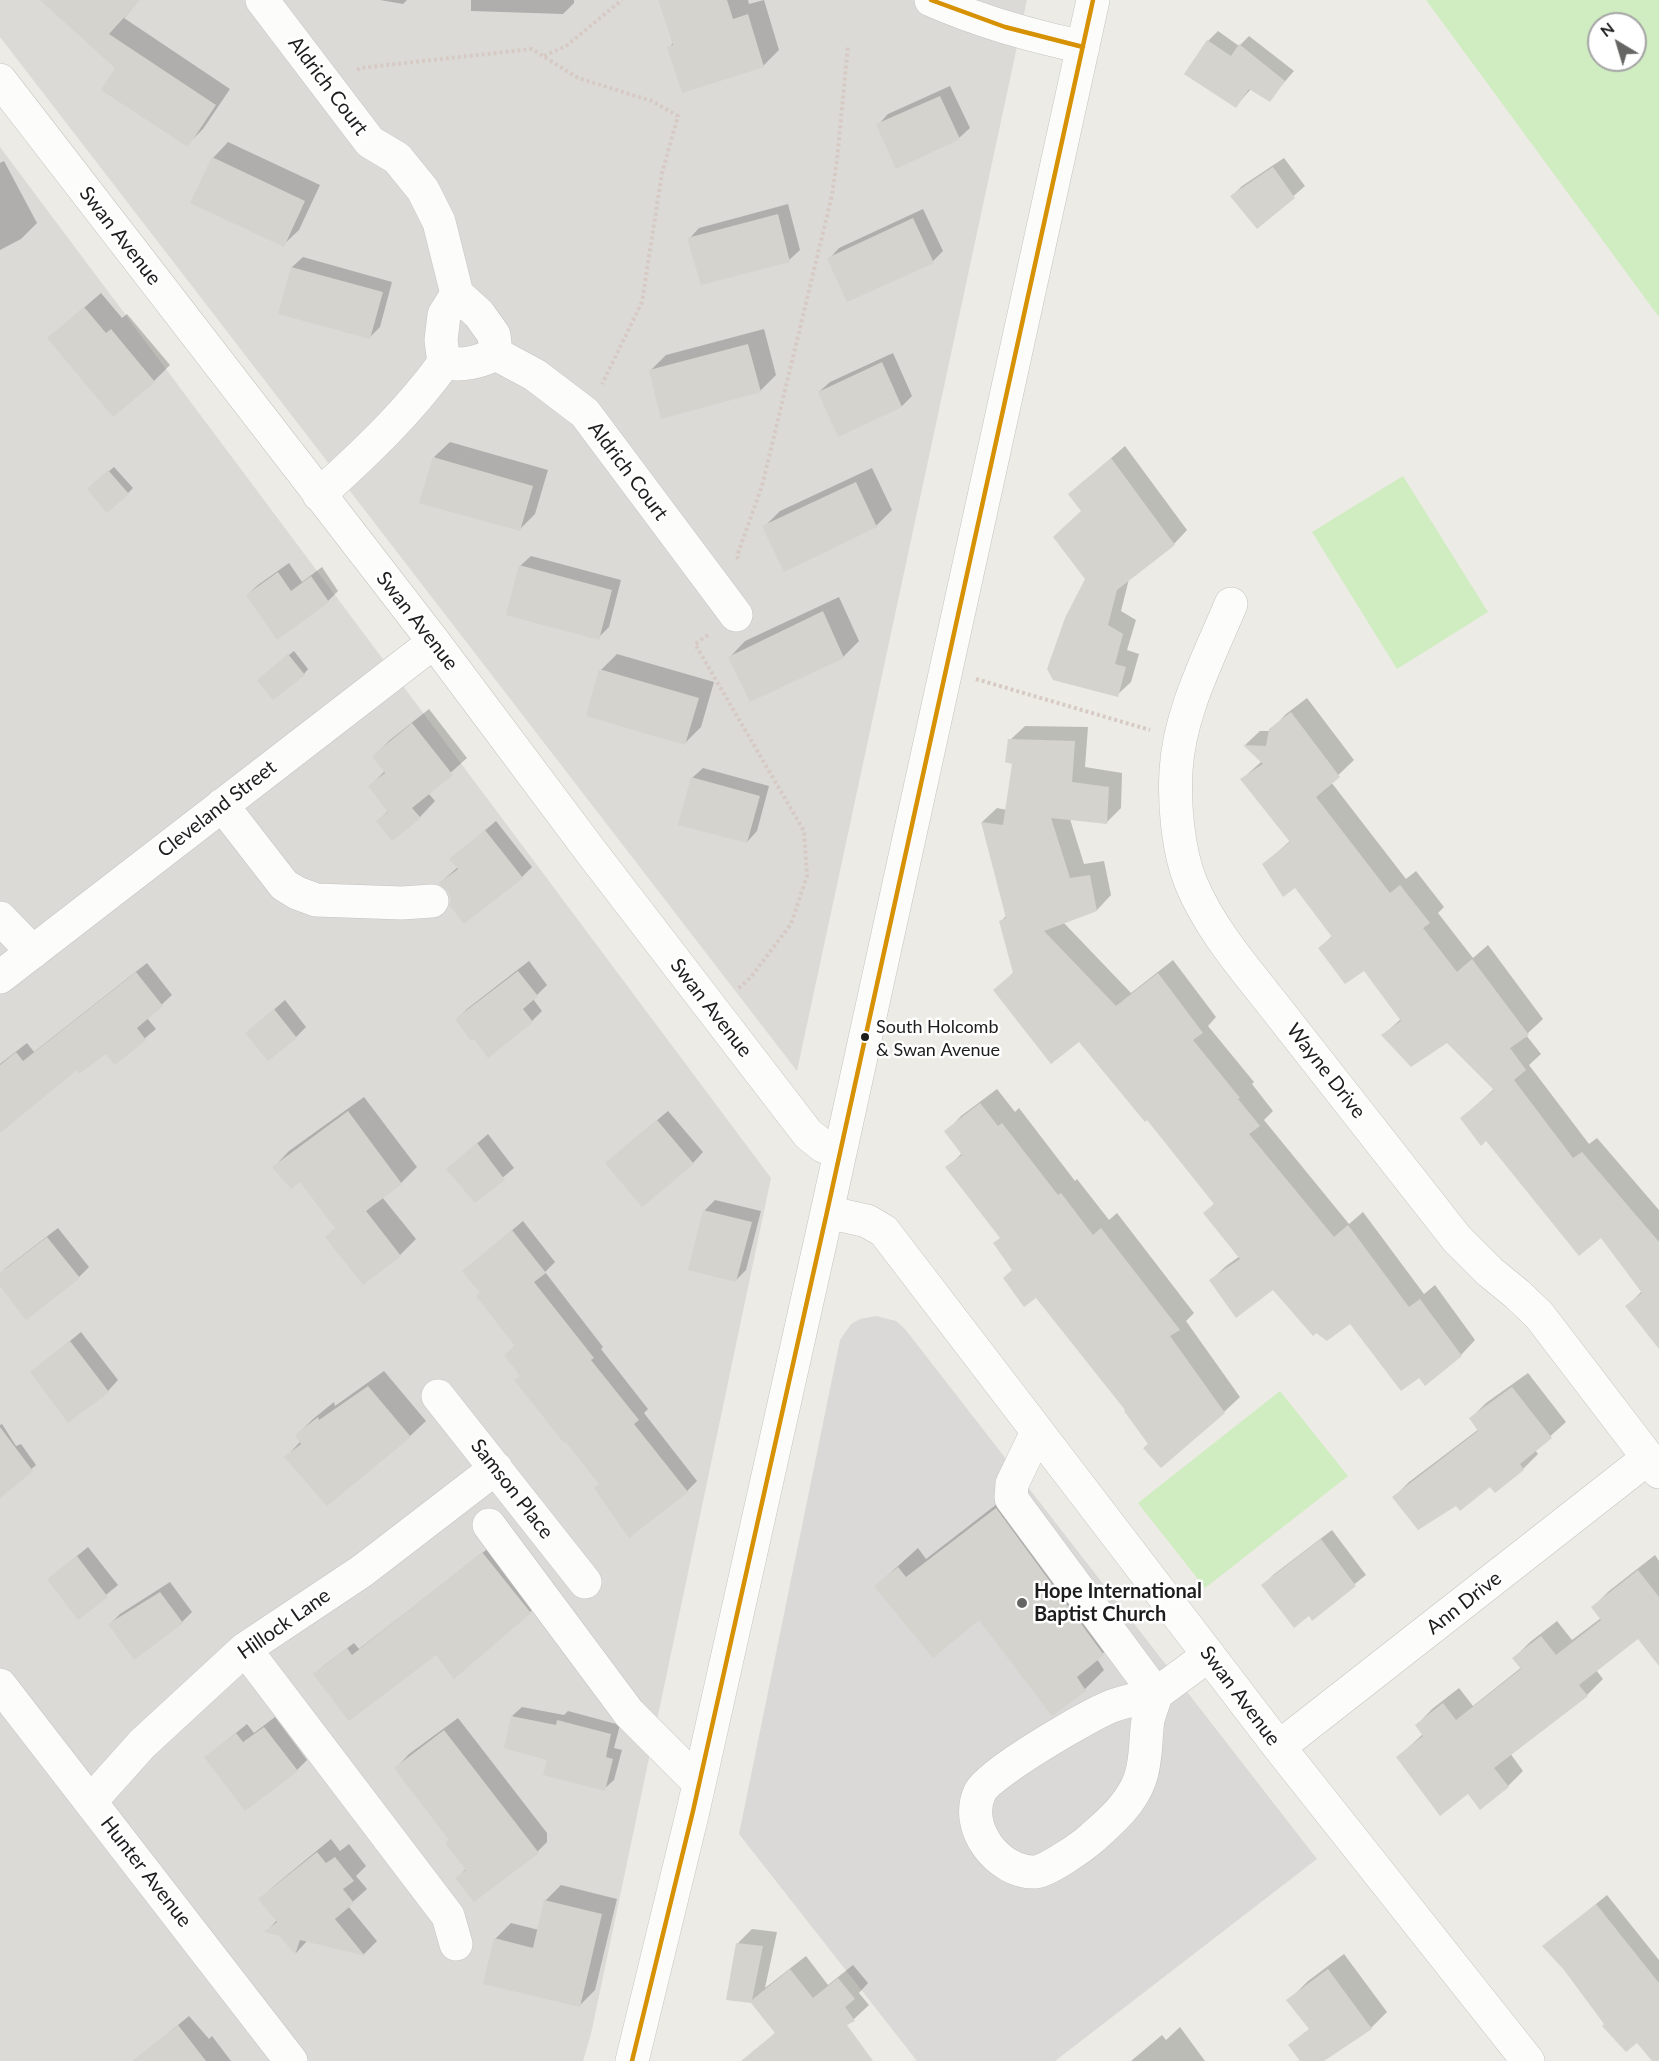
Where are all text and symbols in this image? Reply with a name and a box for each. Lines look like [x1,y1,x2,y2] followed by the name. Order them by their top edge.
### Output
[1587,12,1647,72] north arrow
[1596,18,1618,40] text: N
[283,32,373,140] street label: Aldrich Court
[74,182,166,290] street label: Swan Avenue
[583,417,673,525] street label: Aldrich Court
[371,567,463,675] street label: Swan Avenue
[153,755,281,863] street label: Cleveland Street
[665,954,757,1062] street label: Swan Avenue
[876,1016,1000,1058] place label: South Holcomb & Swan Avenue
[1281,1019,1371,1123] street label: Wayne Drive
[859,1031,871,1043] marker: South Holcomb & Swan Avenue
[466,1434,558,1544] street label: Samson Place
[1422,1566,1506,1640] street label: Ann Drive
[1034,1580,1202,1627] place label: Hope International Baptist Church
[233,1583,335,1665] street label: Hillock Lane
[1015,1596,1029,1610] marker: Hope International Baptist Church
[1195,1641,1285,1751] street label: Swan Avenue
[95,1812,197,1932] street label: Hunter Avenue

